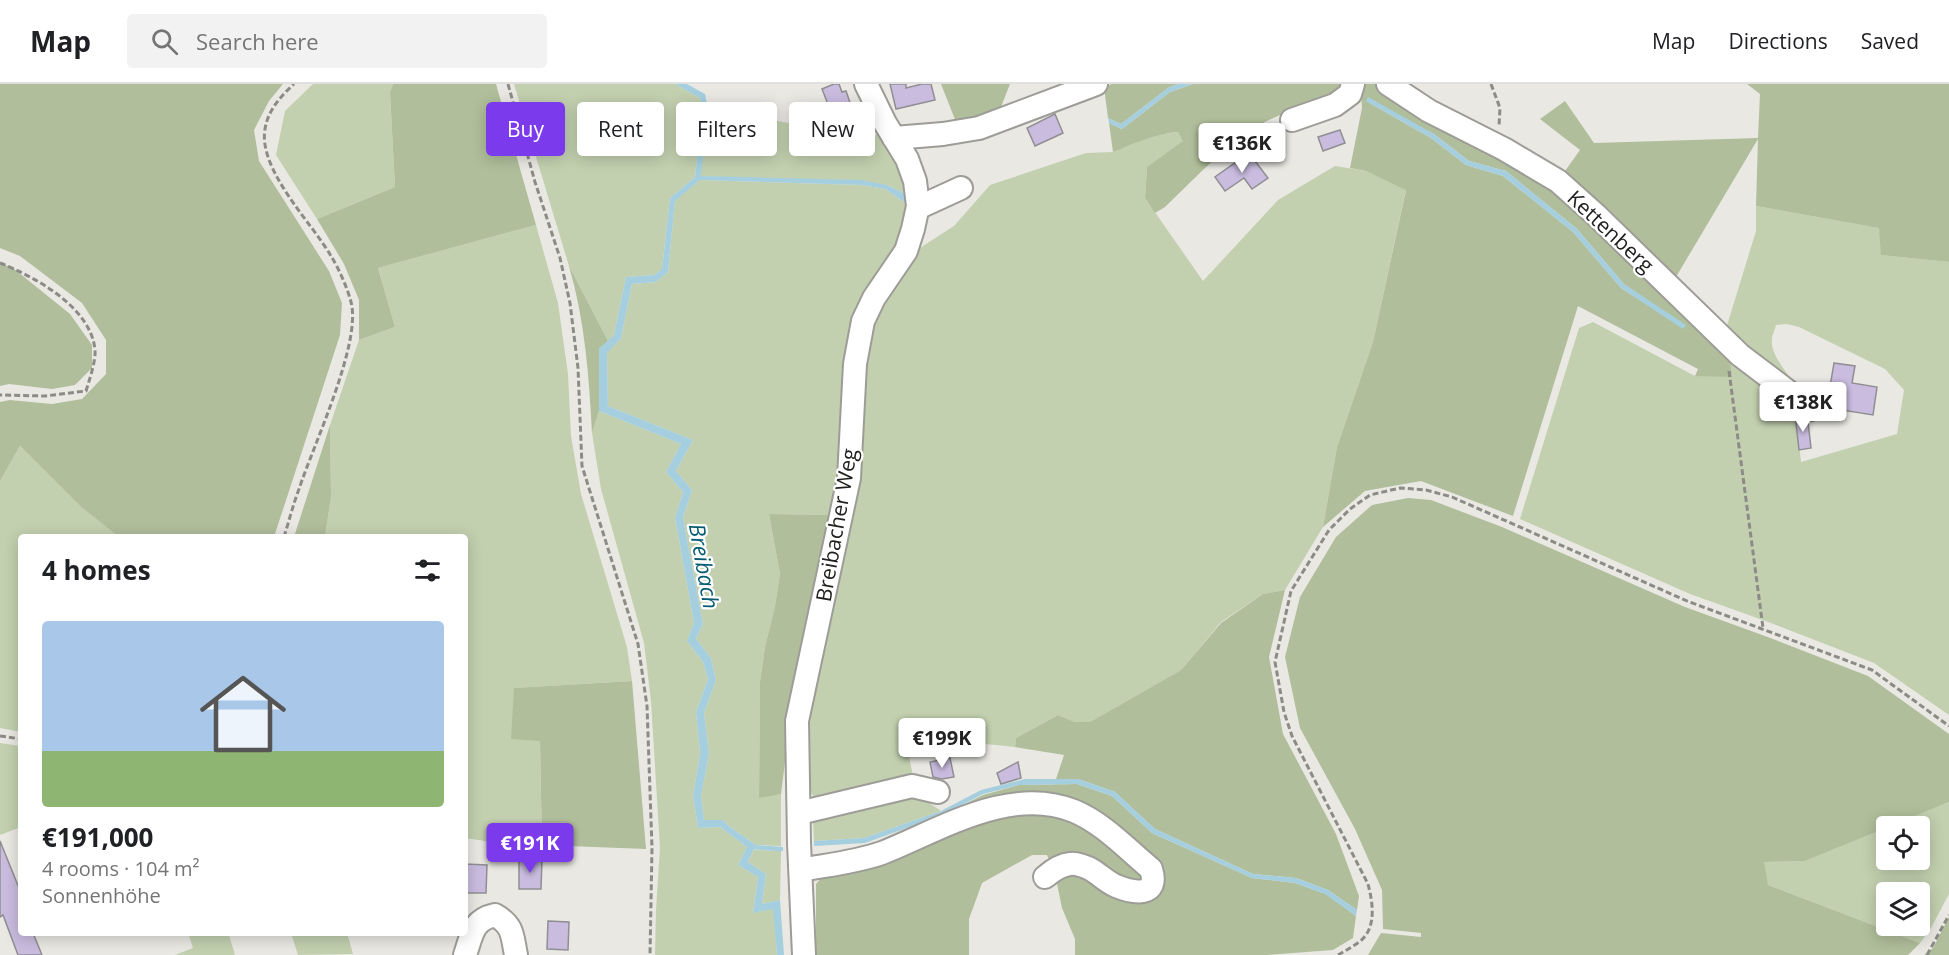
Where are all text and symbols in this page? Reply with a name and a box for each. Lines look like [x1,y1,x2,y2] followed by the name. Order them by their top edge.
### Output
[127,14,547,68] search box
[30,22,91,60] text: Map
[148,25,181,58] icon: search
[196,26,319,56] text: Search here
[1652,27,1695,55] text: Map
[1728,27,1828,55] text: Directions
[1861,27,1919,55] text: Saved
[486,102,565,156] chip: Buy
[577,102,664,156] chip: Rent
[676,102,777,156] chip: Filters
[789,102,875,156] chip: New
[1200,123,1284,174] pin: €136K
[1212,129,1272,156] text: €136K
[1562,184,1660,278] street label: Kettenberg
[1761,382,1845,433] pin: €138K
[1773,388,1833,415] text: €138K
[809,446,863,604] street label: Breibacher Weg
[683,521,727,611] water label: Breibach
[42,552,151,588] text: 4 homes
[411,554,444,587] icon: filters
[189,660,297,768] icon: home
[900,718,984,769] pin: €199K
[912,724,972,751] text: €199K
[1876,816,1930,936] map controls
[1876,816,1930,870] button: locate
[42,819,153,855] text: €191,000
[488,823,572,874] pin: €191K
[500,829,560,856] text: €191K
[42,855,200,882] text: 4 rooms · 104 m²
[42,882,161,909] text: Sonnenhöhe
[1876,882,1930,936] button: layers

